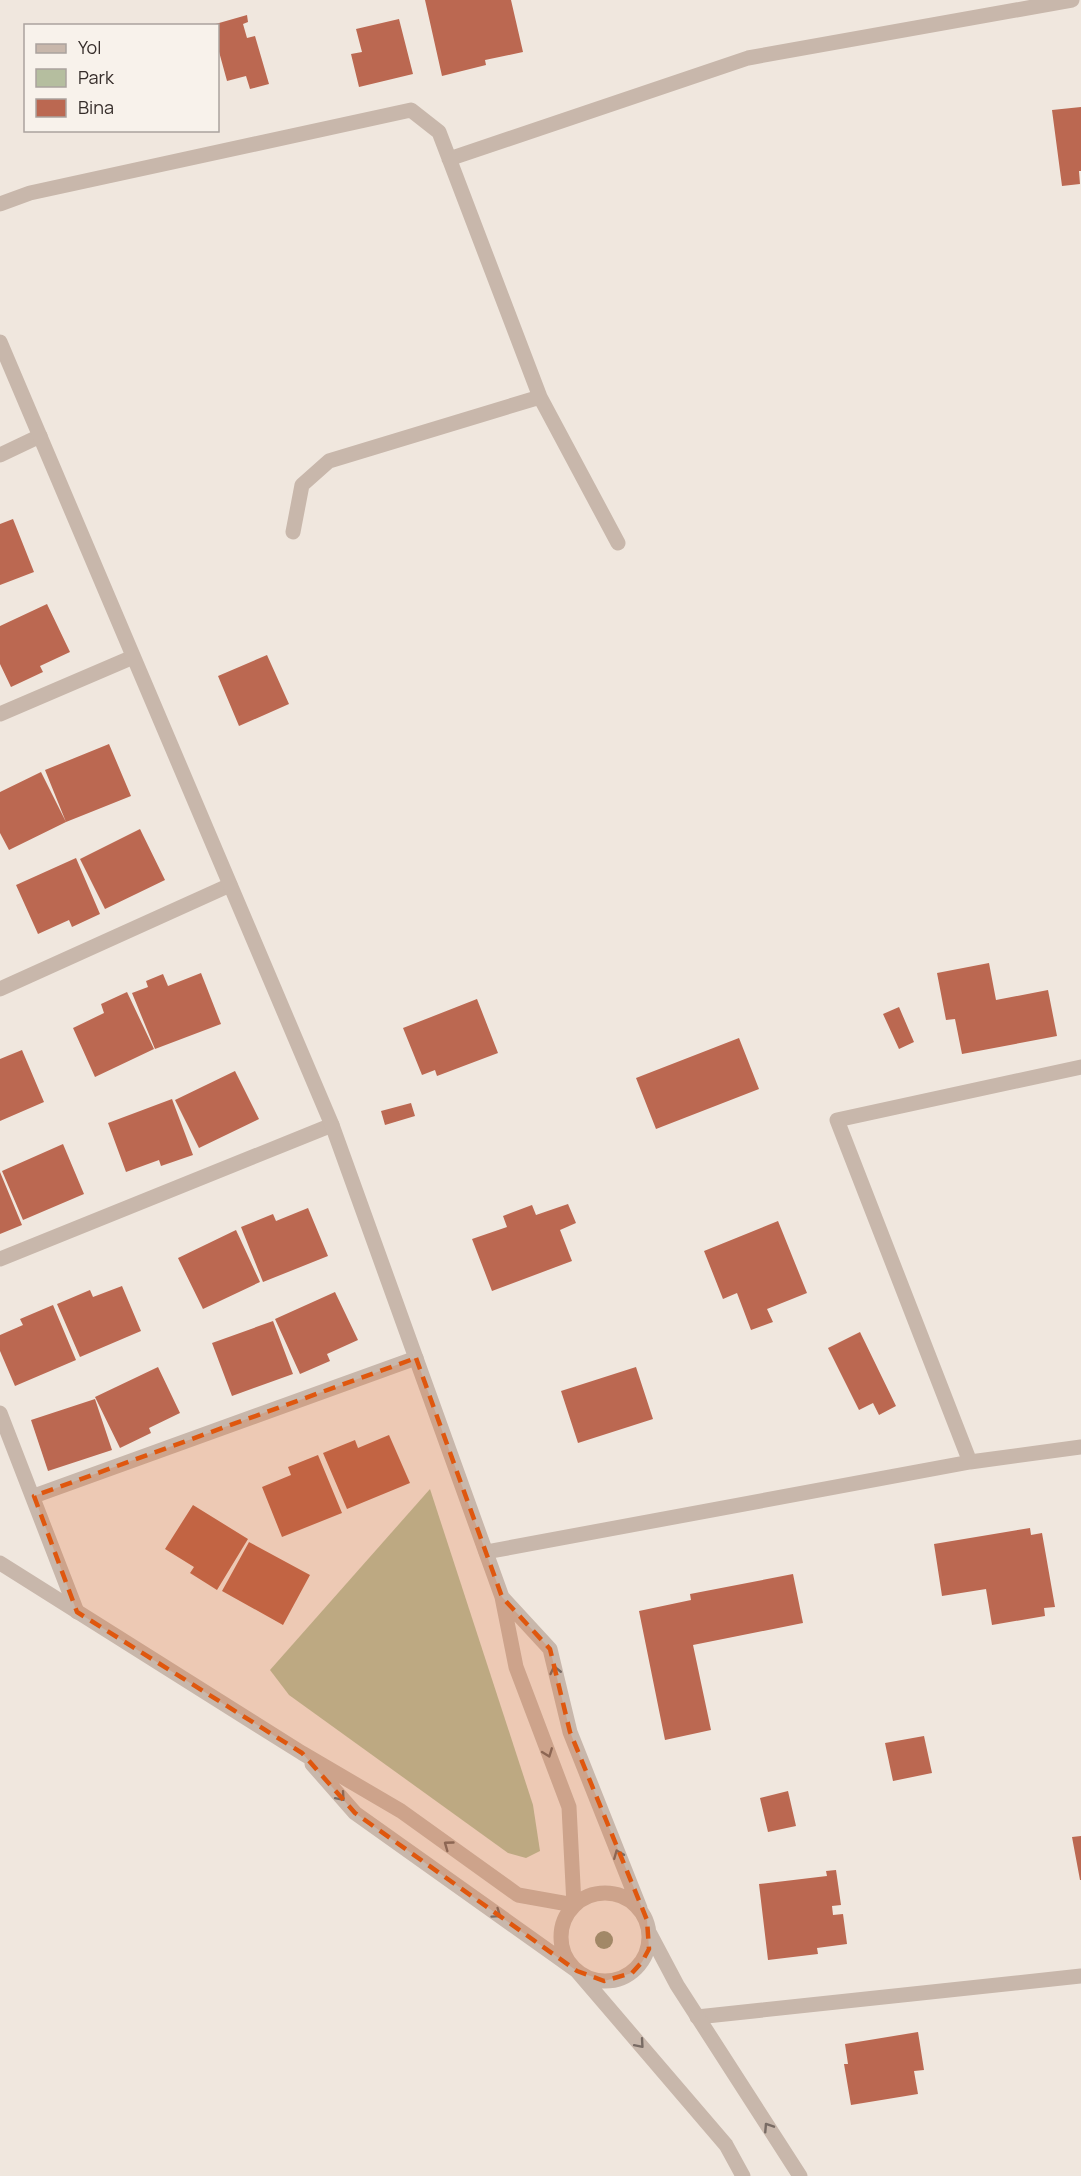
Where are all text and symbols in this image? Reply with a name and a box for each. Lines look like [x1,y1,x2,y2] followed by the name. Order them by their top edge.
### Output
[24,24,219,132] legend
[78,35,101,59] text: Yol
[78,65,115,89] text: Park
[78,95,114,119] text: Bina
[550,1665,563,1675] one-way arrow
[541,1748,554,1758] one-way arrow
[334,1790,345,1801] one-way arrow
[444,1841,455,1852] one-way arrow
[613,1849,625,1860] one-way arrow
[490,1907,501,1918] one-way arrow
[632,2037,643,2048] one-way arrow
[764,2123,775,2134] one-way arrow

